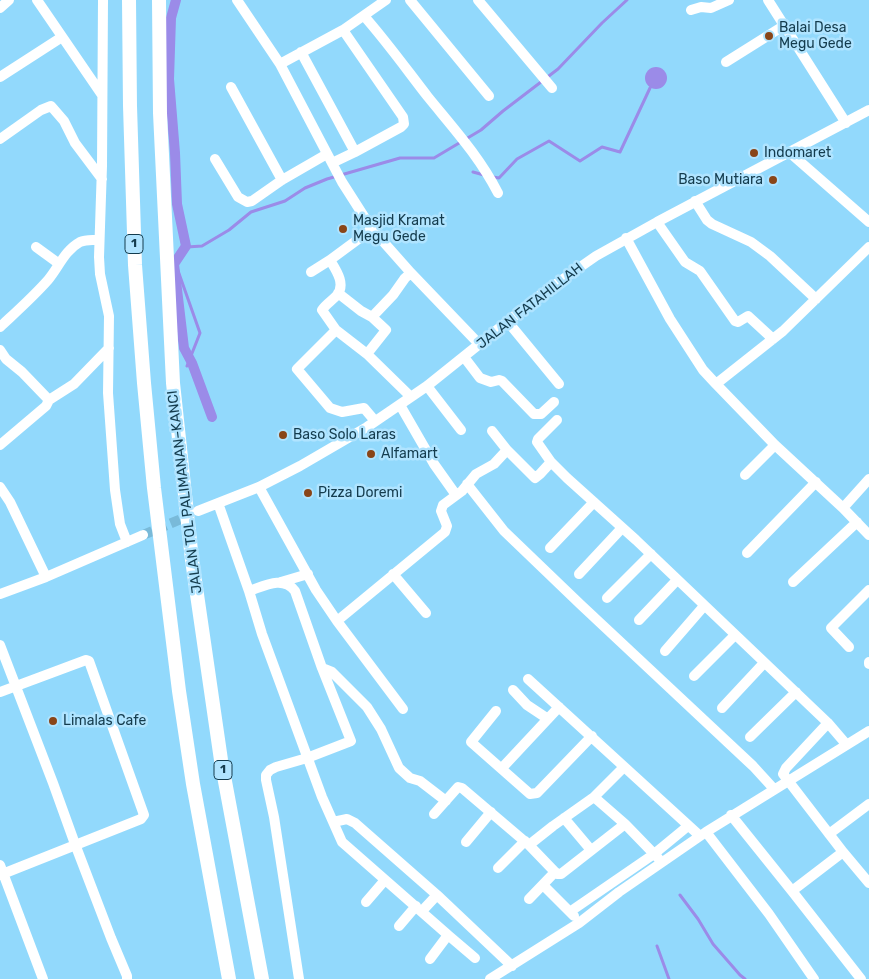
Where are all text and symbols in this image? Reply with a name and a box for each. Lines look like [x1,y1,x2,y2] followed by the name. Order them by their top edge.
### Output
[779,20,852,52] place label: Balai Desa Megu Gede
[763,30,775,42] marker: Balai Desa Megu Gede
[764,145,831,161] place label: Indomaret
[748,147,760,159] marker: Indomaret
[678,172,763,188] place label: Baso Mutiara
[767,174,779,186] marker: Baso Mutiara
[353,213,445,246] place label: Masjid Kramat Megu Gede
[337,223,349,235] marker: Masjid Kramat Megu Gede
[125,234,143,253] road number: 1
[474,259,586,353] street label: JALAN FATAHILLAH
[164,389,206,595] street label: JALAN TOL PALIMANAN–KANCI
[293,427,396,443] place label: Baso Solo Laras
[277,429,289,441] marker: Baso Solo Laras
[381,446,438,462] place label: Alfamart
[365,448,377,460] marker: Alfamart
[318,485,402,501] place label: Pizza Doremi
[302,487,314,499] marker: Pizza Doremi
[63,713,146,729] place label: Limalas Cafe
[47,715,59,727] marker: Limalas Cafe
[214,760,232,780] road number: 1

